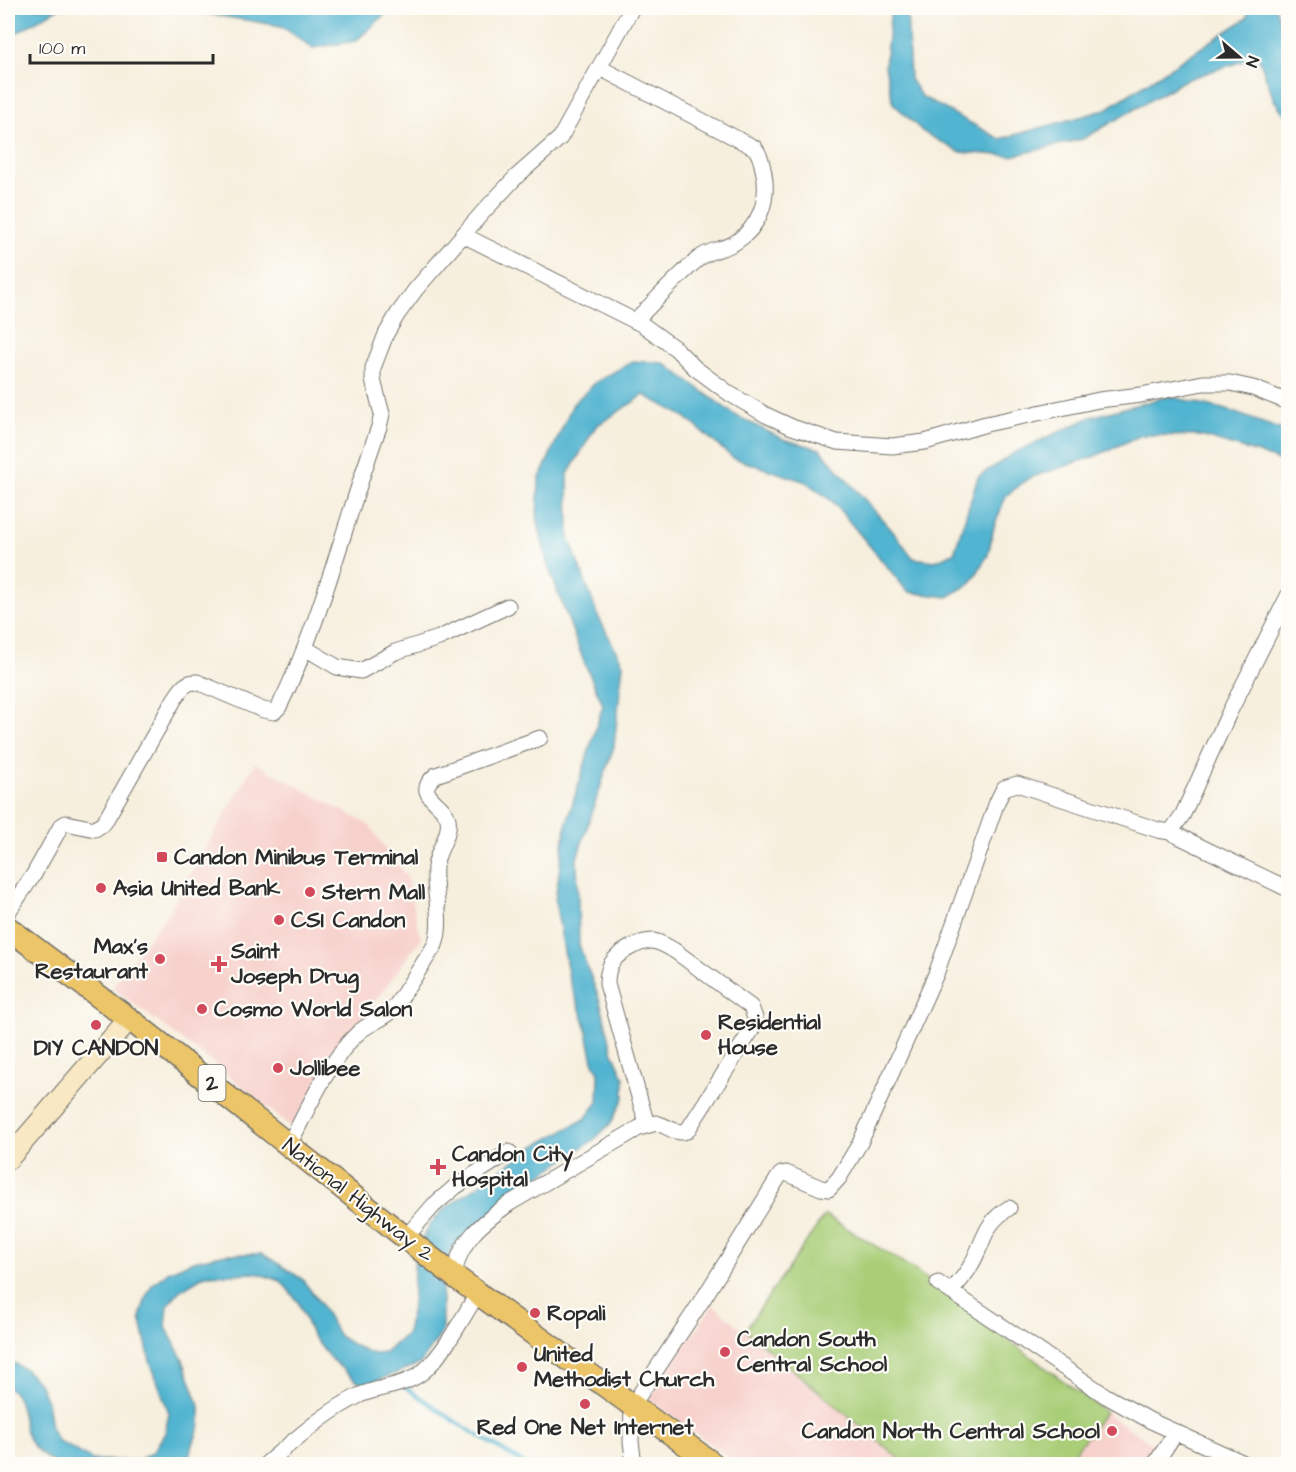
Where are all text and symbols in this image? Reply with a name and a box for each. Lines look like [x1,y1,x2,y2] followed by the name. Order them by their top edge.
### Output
[30,27,213,65] scale bar
[1209,27,1269,87] north arrow
[39,36,85,61] text: 100 m
[1240,53,1264,70] text: N
[174,842,419,873] place label: Candon Minibus Terminal
[155,850,169,864] marker: Candon Minibus Terminal
[113,873,281,904] place label: Asia United Bank
[321,877,426,908] place label: Stern Mall
[94,881,108,895] marker: Asia United Bank
[303,885,317,899] marker: Stern Mall
[291,905,405,936] place label: CSI Candon
[272,913,286,927] marker: CSI Candon
[35,931,149,987] place label: Max's Restaurant
[230,936,359,993] place label: Saint Joseph Drug
[153,952,167,966] marker: Max's Restaurant
[212,957,226,971] marker: Saint Joseph Drug
[214,994,412,1025] place label: Cosmo World Salon
[195,1002,209,1016] marker: Cosmo World Salon
[718,1007,822,1063] place label: Residential House
[89,1018,103,1032] marker: DIY CANDON
[699,1028,713,1042] marker: Residential House
[34,1033,158,1064] place label: DIY CANDON
[289,1053,361,1084] place label: Jollibee
[271,1061,285,1075] marker: Jollibee
[198,1065,226,1101] road number: 2
[275,1131,441,1270] street label: National Highway 2
[452,1139,574,1195] place label: Candon City Hospital
[429,1158,447,1176] marker: Candon City Hospital
[547,1298,606,1329] place label: Ropali
[528,1306,542,1320] marker: Ropali
[737,1324,888,1380] place label: Candon South Central School
[534,1339,715,1395] place label: United Methodist Church
[718,1345,732,1359] marker: Candon South Central School
[515,1360,529,1374] marker: United Methodist Church
[578,1397,592,1411] marker: Red One Net Internet
[477,1412,694,1443] place label: Red One Net Internet
[802,1416,1101,1447] place label: Candon North Central School
[1105,1424,1119,1438] marker: Candon North Central School

